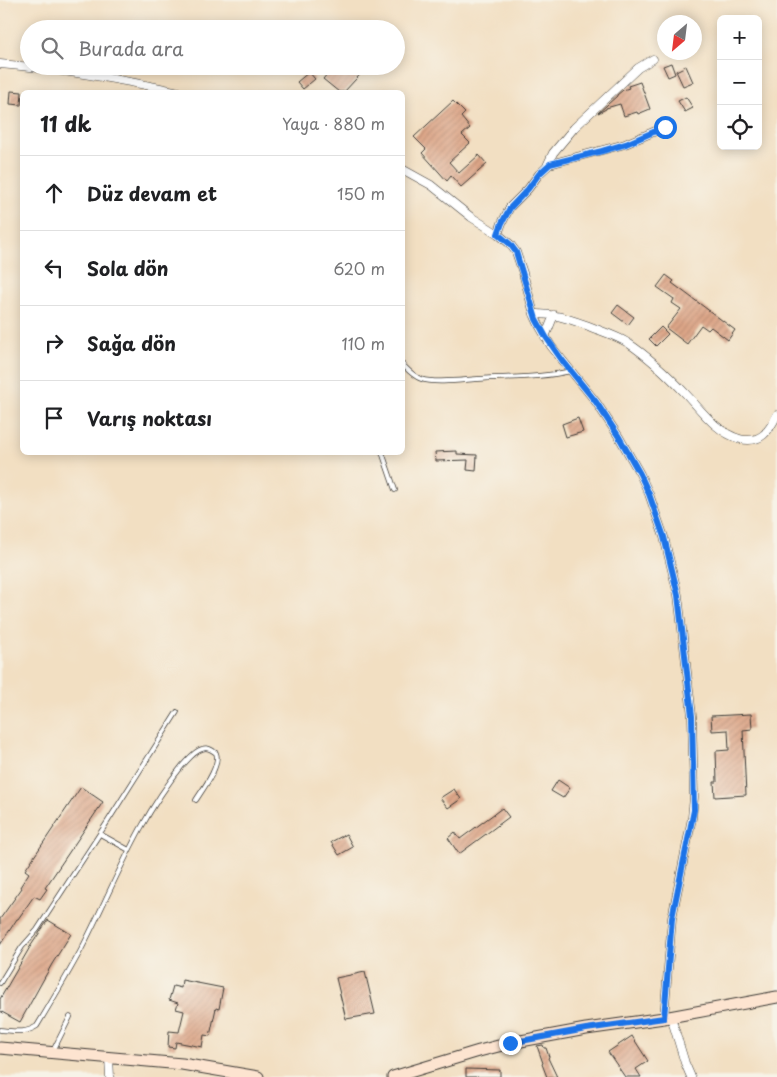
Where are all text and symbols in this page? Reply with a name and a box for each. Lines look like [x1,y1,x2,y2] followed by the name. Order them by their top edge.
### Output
[657,15,702,60] north arrow
[717,15,762,150] map controls
[717,15,762,60] button: +
[20,20,405,75] search box
[38,34,66,62] icon: search
[78,34,183,62] text: Burada ara
[717,60,762,105] button: −
[717,105,762,150] button: locate
[40,107,92,139] text: 11 dk
[282,111,385,135] text: Yaya · 880 m
[654,116,677,139] route start
[40,179,68,207] icon: ahead
[87,179,217,207] text: Düz devam et
[337,181,385,205] text: 150 m
[40,254,68,282] icon: left
[87,254,168,282] text: Sola dön
[333,256,385,280] text: 620 m
[40,329,68,357] icon: right
[87,329,176,357] text: Sağa dön
[342,331,385,355] text: 110 m
[40,404,68,432] icon: arrive
[87,404,212,432] text: Varış noktası
[499,1032,522,1055] route end

